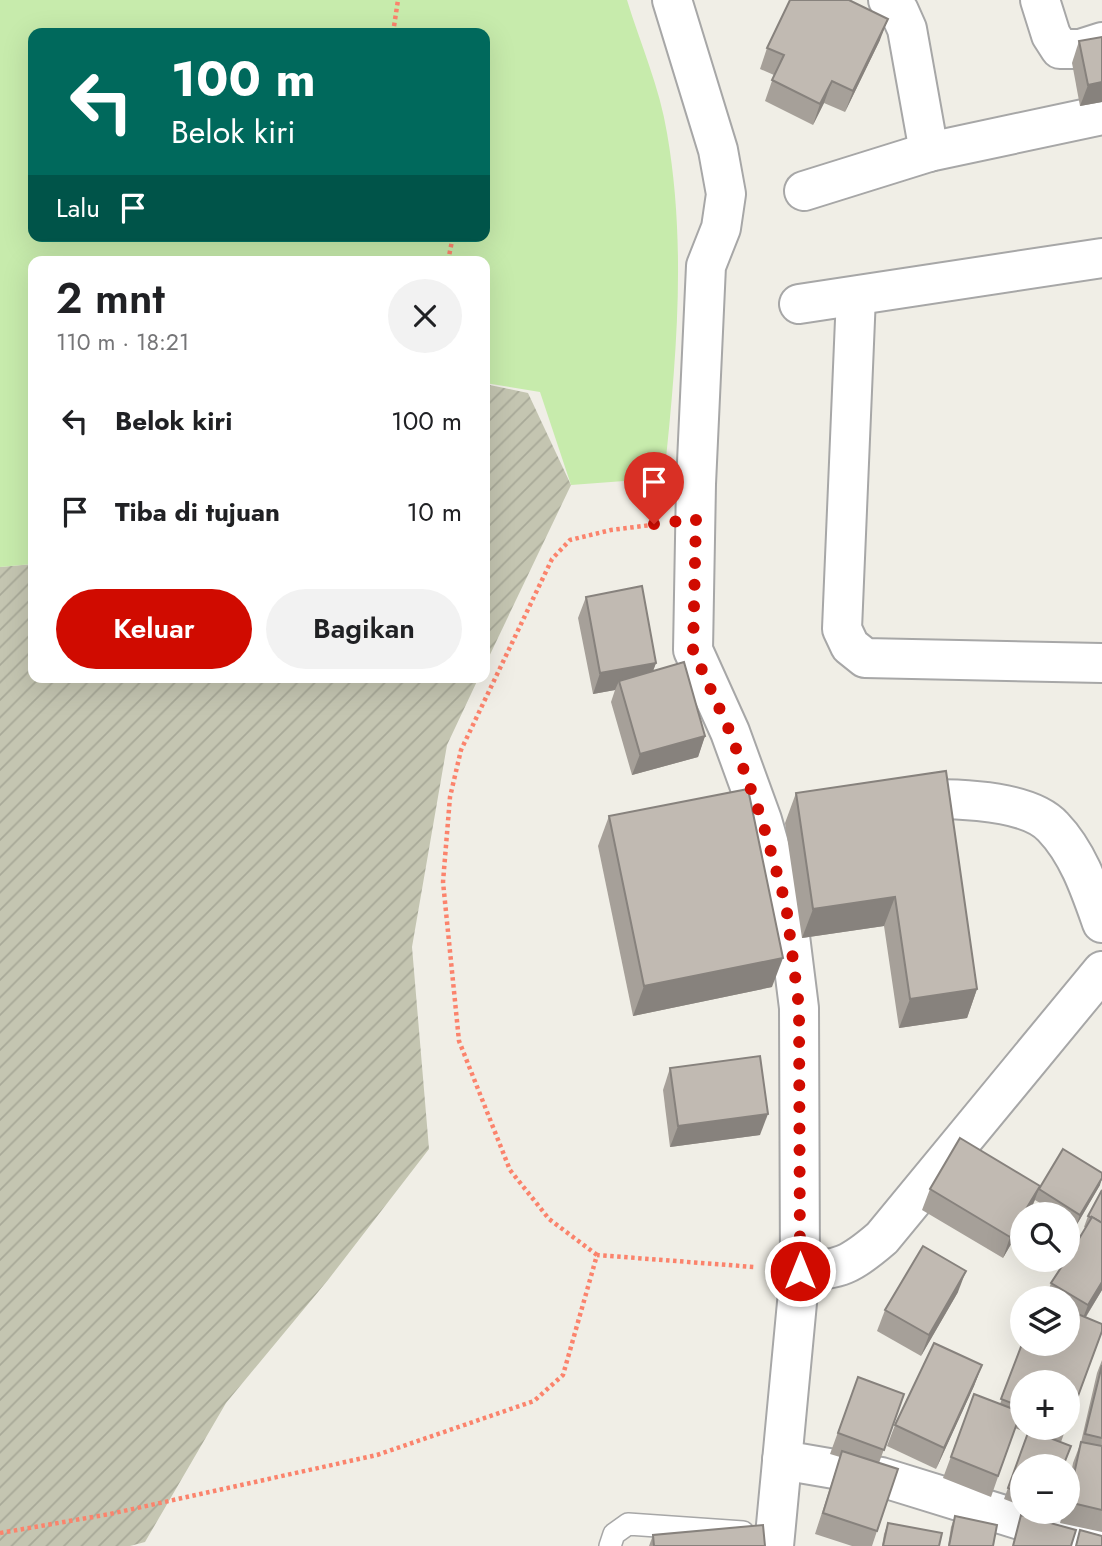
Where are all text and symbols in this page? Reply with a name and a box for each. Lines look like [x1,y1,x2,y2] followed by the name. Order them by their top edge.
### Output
[171,44,316,114] text: 100 m
[56,56,147,147] icon: left
[171,109,296,155] text: Belok kiri
[56,189,100,227] text: Lalu
[114,189,152,227] icon: arrive
[56,268,165,329] text: 2 mnt
[388,279,462,353] button: close
[56,325,189,359] text: 110 m · 18:21
[56,402,94,440] icon: left
[115,402,232,440] text: Belok kiri
[391,402,462,440] text: 100 m
[624,452,684,524] pin
[635,463,673,501] icon: arrive
[56,493,94,531] icon: arrive
[115,493,280,531] text: Tiba di tujuan
[407,493,462,531] text: 10 m
[56,589,252,669] button: Keluar
[266,589,462,669] button: Bagikan
[1010,1202,1080,1524] map controls
[1010,1202,1080,1272] button: search
[763,1234,837,1308] position arrow
[1010,1286,1080,1356] button: layers
[1010,1370,1080,1440] button: +
[1010,1454,1080,1524] button: −

